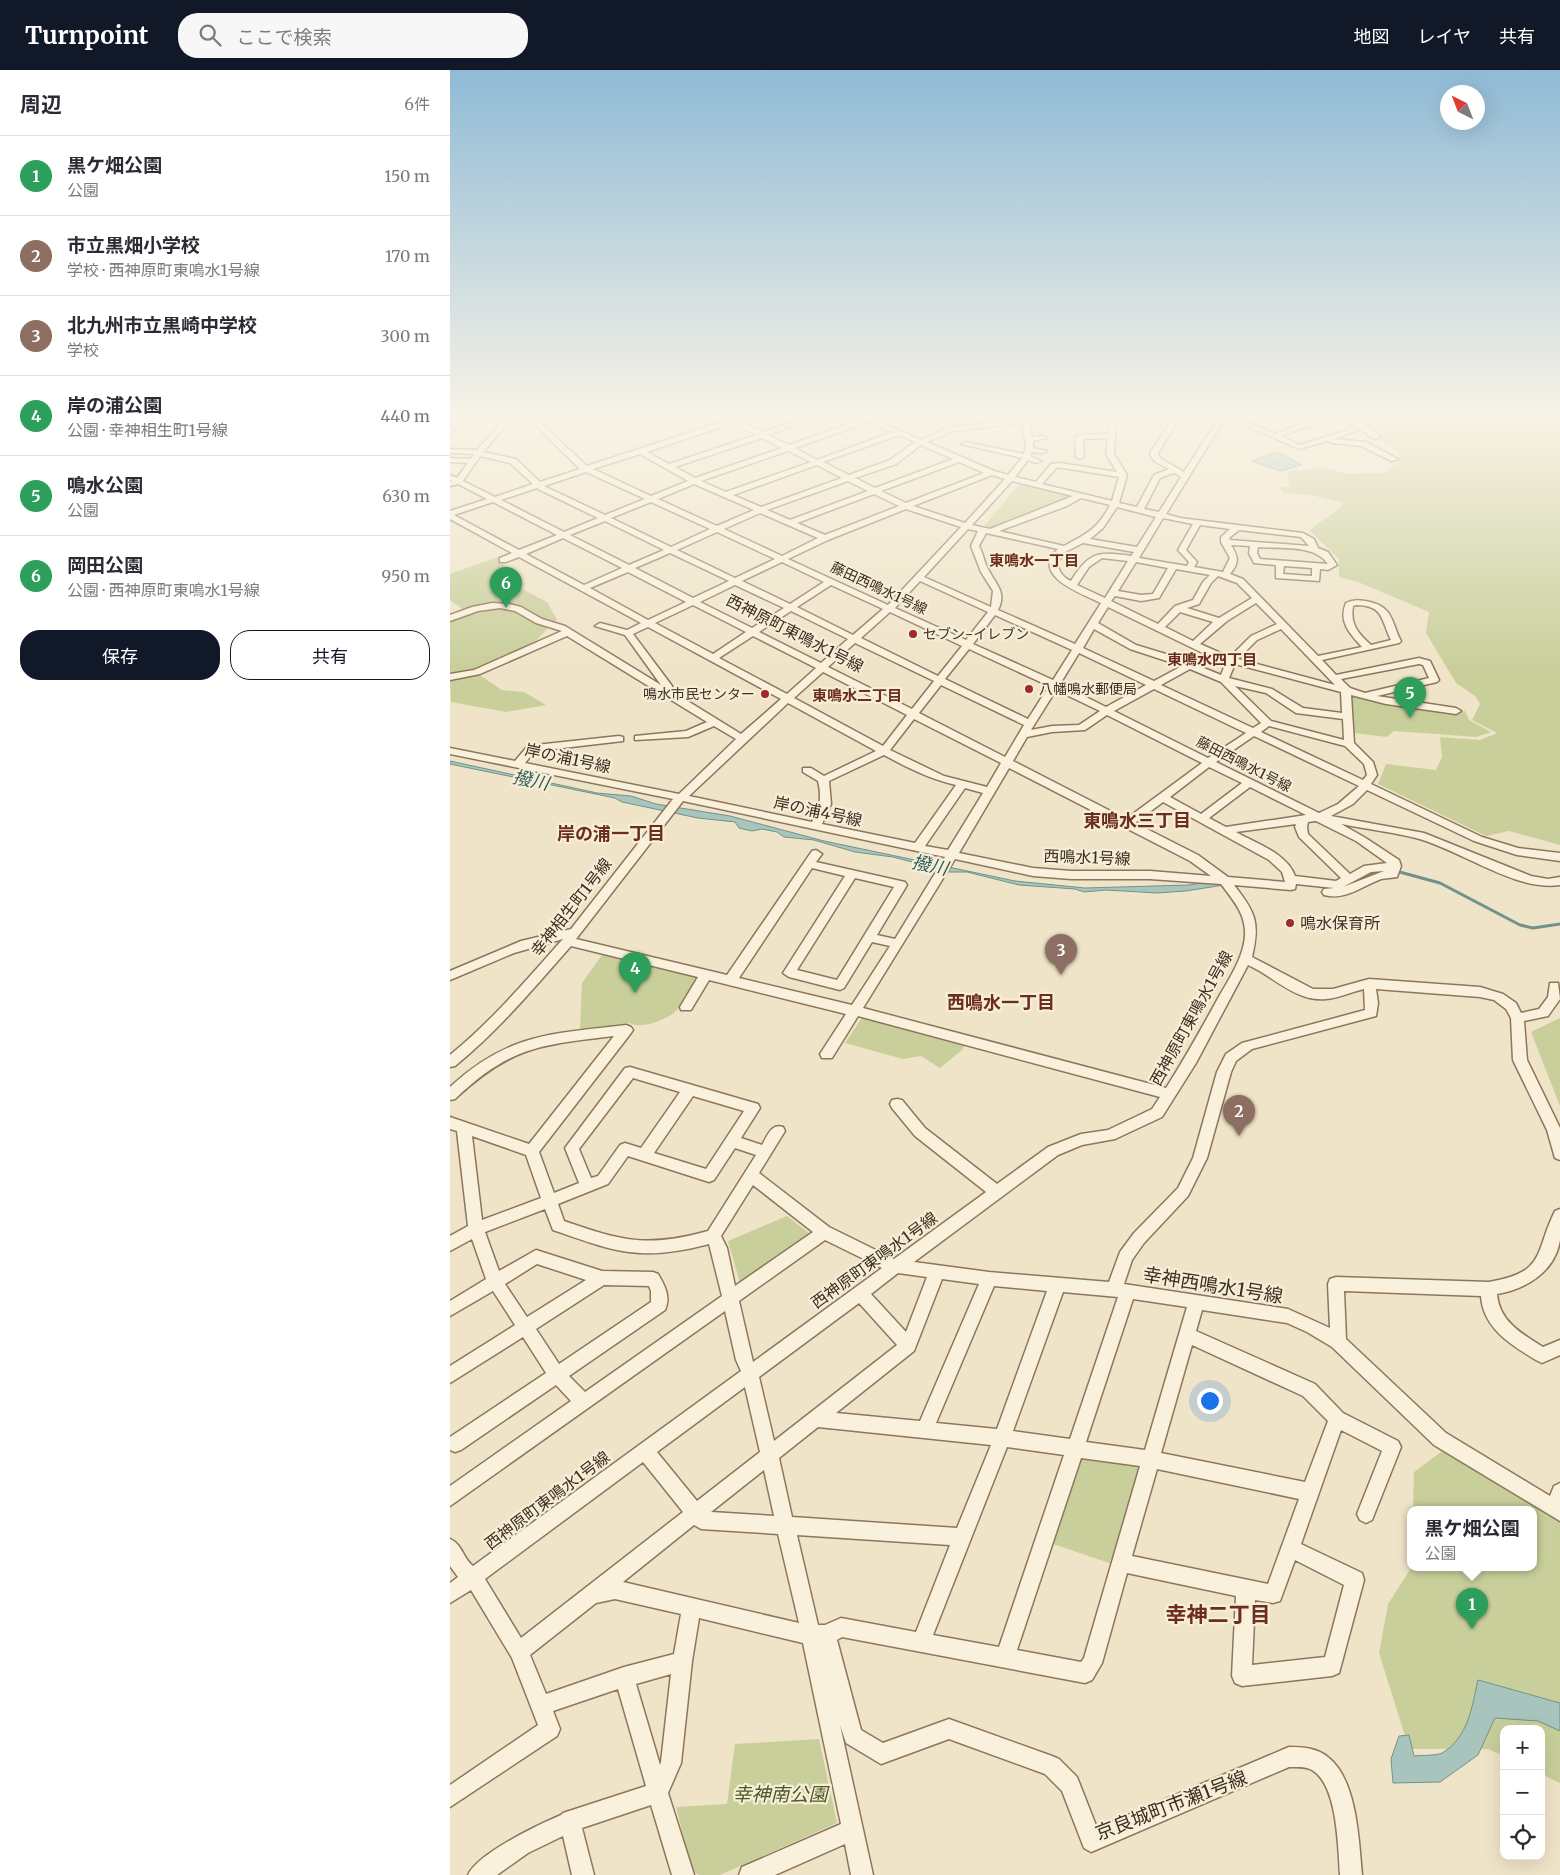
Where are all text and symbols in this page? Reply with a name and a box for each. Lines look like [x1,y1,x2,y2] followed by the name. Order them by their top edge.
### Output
[178,13,528,58] search box
[25,20,148,51] text: Turnpoint
[196,21,224,49] icon: search
[236,25,331,49] text: ここで検索
[1354,25,1390,48] text: 地図
[1418,25,1471,48] text: レイヤ
[1499,25,1535,48] text: 共有
[1440,85,1485,130] north arrow
[20,91,62,118] text: 周辺
[404,94,430,114] text: 6件
[67,153,162,177] text: 黒ケ畑公園
[32,166,40,186] text: 1
[384,166,430,186] text: 150 m
[67,180,99,200] text: 公園
[67,233,200,257] text: 市立黒畑小学校
[31,246,41,266] text: 2
[385,246,430,266] text: 170 m
[67,260,260,280] text: 学校 · 西神原町東鳴水1号線
[67,313,257,337] text: 北九州市立黒崎中学校
[31,326,41,346] text: 3
[381,326,430,346] text: 300 m
[67,340,99,360] text: 学校
[67,393,162,417] text: 岸の浦公園
[31,406,41,426] text: 4
[380,406,430,426] text: 440 m
[67,420,228,440] text: 公園 · 幸神相生町1号線
[67,473,143,497] text: 鳴水公園
[31,486,41,506] text: 5
[382,486,430,506] text: 630 m
[67,500,99,520] text: 公園
[989,551,1079,570] district label: 東鳴水一丁目
[67,553,143,577] text: 岡田公園
[828,558,930,618] street label: 藤田西鳴水1号線
[31,566,41,586] text: 6
[382,566,430,586] text: 950 m
[490,567,522,608] pin: 6
[67,580,260,600] text: 公園 · 西神原町東鳴水1号線
[723,590,867,676] street label: 西神原町東鳴水1号線
[923,625,1029,643] place label: セブン-イレブン
[907,628,919,640] marker: セブン-イレブン
[20,630,220,680] button: 保存
[230,630,430,680] button: 共有
[1167,650,1257,669] district label: 東鳴水四丁目
[1394,677,1426,718] pin: 5
[1039,680,1137,698] place label: 八幡鳴水郵便局
[1023,683,1035,695] marker: 八幡鳴水郵便局
[643,685,755,703] place label: 鳴水市民センター
[812,686,902,705] district label: 東鳴水二丁目
[759,688,771,700] marker: 鳴水市民センター
[1193,732,1295,796] street label: 藤田西鳴水1号線
[523,739,613,777] street label: 岸の浦1号線
[511,765,553,795] water label: 撥川
[772,792,864,830] street label: 岸の浦4号線
[1083,809,1191,832] district label: 東鳴水三丁目
[557,822,665,845] district label: 岸の浦一丁目
[1043,845,1131,869] street label: 西鳴水1号線
[910,850,952,880] water label: 撥川
[526,854,616,960] street label: 幸神相生町1号線
[1300,913,1380,933] place label: 鳴水保育所
[1284,917,1296,929] marker: 鳴水保育所
[1045,934,1077,975] pin: 3
[1146,947,1236,1089] street label: 西神原町東鳴水1号線
[619,952,651,993] pin: 4
[947,991,1055,1014] district label: 西鳴水一丁目
[1223,1095,1255,1136] pin: 2
[807,1207,941,1313] street label: 西神原町東鳴水1号線
[1141,1262,1285,1308] street label: 幸神西鳴水1号線
[1197,1388,1223,1414] your location
[481,1447,613,1553] street label: 西神原町東鳴水1号線
[1407,1506,1537,1571] popup
[1424,1516,1520,1540] text: 黒ケ畑公園
[1424,1543,1457,1563] text: 公園
[1456,1588,1488,1629] pin: 1
[1166,1601,1271,1628] district label: 幸神二丁目
[1500,1725,1545,1860] map controls
[1500,1725,1545,1770] button: +
[1092,1765,1250,1845] street label: 京良城町市瀬1号線
[1500,1770,1545,1815] button: −
[732,1782,830,1806] park label: 幸神南公園
[1500,1815,1545,1860] button: locate

